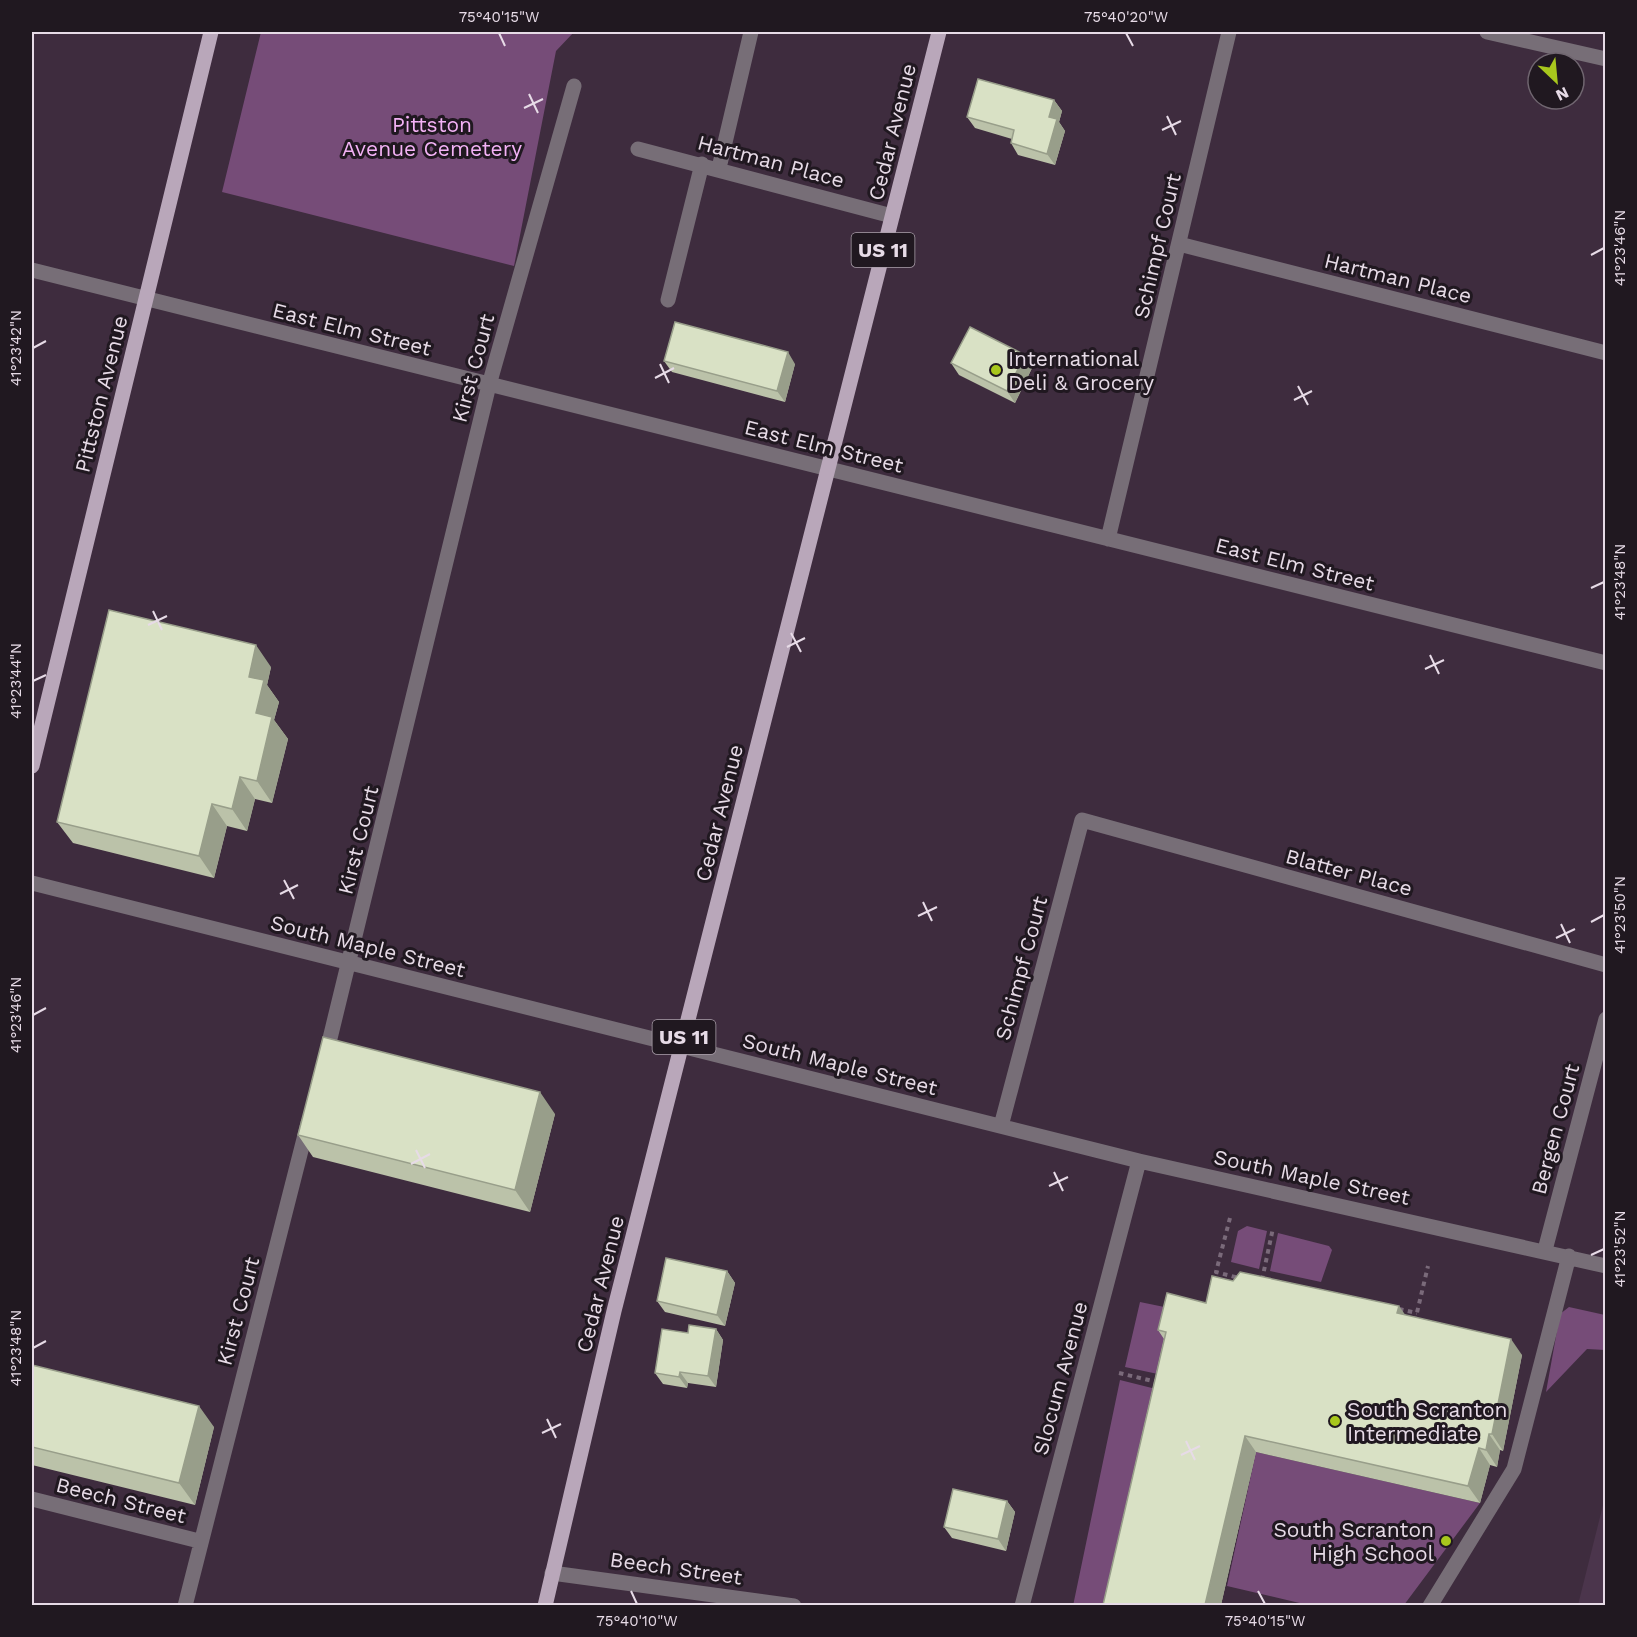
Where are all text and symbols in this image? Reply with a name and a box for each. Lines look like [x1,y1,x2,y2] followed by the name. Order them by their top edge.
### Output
[459,8,539,26] text: 75°40'15"W
[1084,8,1168,26] text: 75°40'20"W
[1526,51,1586,111] north arrow
[863,61,921,203] street label: Cedar Avenue
[1553,83,1572,105] text: N
[342,112,522,161] park label: Pittston Avenue Cemetery
[695,129,847,193] street label: Hartman Place
[1128,171,1186,321] street label: Schimpf Court
[1611,210,1629,286] text: 41°23'46"N
[852,233,914,267] road number: US 11
[1322,248,1474,308] street label: Hartman Place
[270,297,434,361] street label: East Elm Street
[7,310,25,386] text: 41°23'42"N
[447,311,500,425] street label: Kirst Court
[69,313,133,475] street label: Pittston Avenue
[1008,346,1154,395] place label: International Deli & Grocery
[989,363,1003,377] marker: International Deli & Grocery
[742,414,906,478] street label: East Elm Street
[1213,532,1377,596] street label: East Elm Street
[1611,544,1629,620] text: 41°23'48"N
[7,643,25,719] text: 41°23'44"N
[690,742,748,884] street label: Cedar Avenue
[332,783,384,897] street label: Kirst Court
[1283,843,1415,901] street label: Blatter Place
[1611,876,1629,954] text: 41°23'50"N
[990,893,1052,1043] street label: Schimpf Court
[268,910,468,982] street label: South Maple Street
[7,977,25,1053] text: 41°23'46"N
[652,1020,716,1054] road number: US 11
[740,1028,940,1100] street label: South Maple Street
[1526,1061,1584,1197] street label: Bergen Court
[1212,1144,1412,1210] street label: South Maple Street
[1611,1210,1629,1288] text: 41°23'52"N
[571,1213,629,1355] street label: Cedar Avenue
[212,1254,265,1368] street label: Kirst Court
[1028,1299,1092,1457] street label: Slocum Avenue
[7,1310,25,1386] text: 41°23'48"N
[1347,1397,1508,1446] place label: South Scranton Intermediate
[1328,1414,1342,1428] marker: South Scranton Intermediate
[53,1472,189,1528] street label: Beech Street
[1273,1517,1435,1566] place label: South Scranton High School
[1439,1534,1453,1548] marker: South Scranton High School
[608,1546,744,1590] street label: Beech Street
[596,1612,678,1630] text: 75°40'10"W
[1225,1612,1305,1630] text: 75°40'15"W

